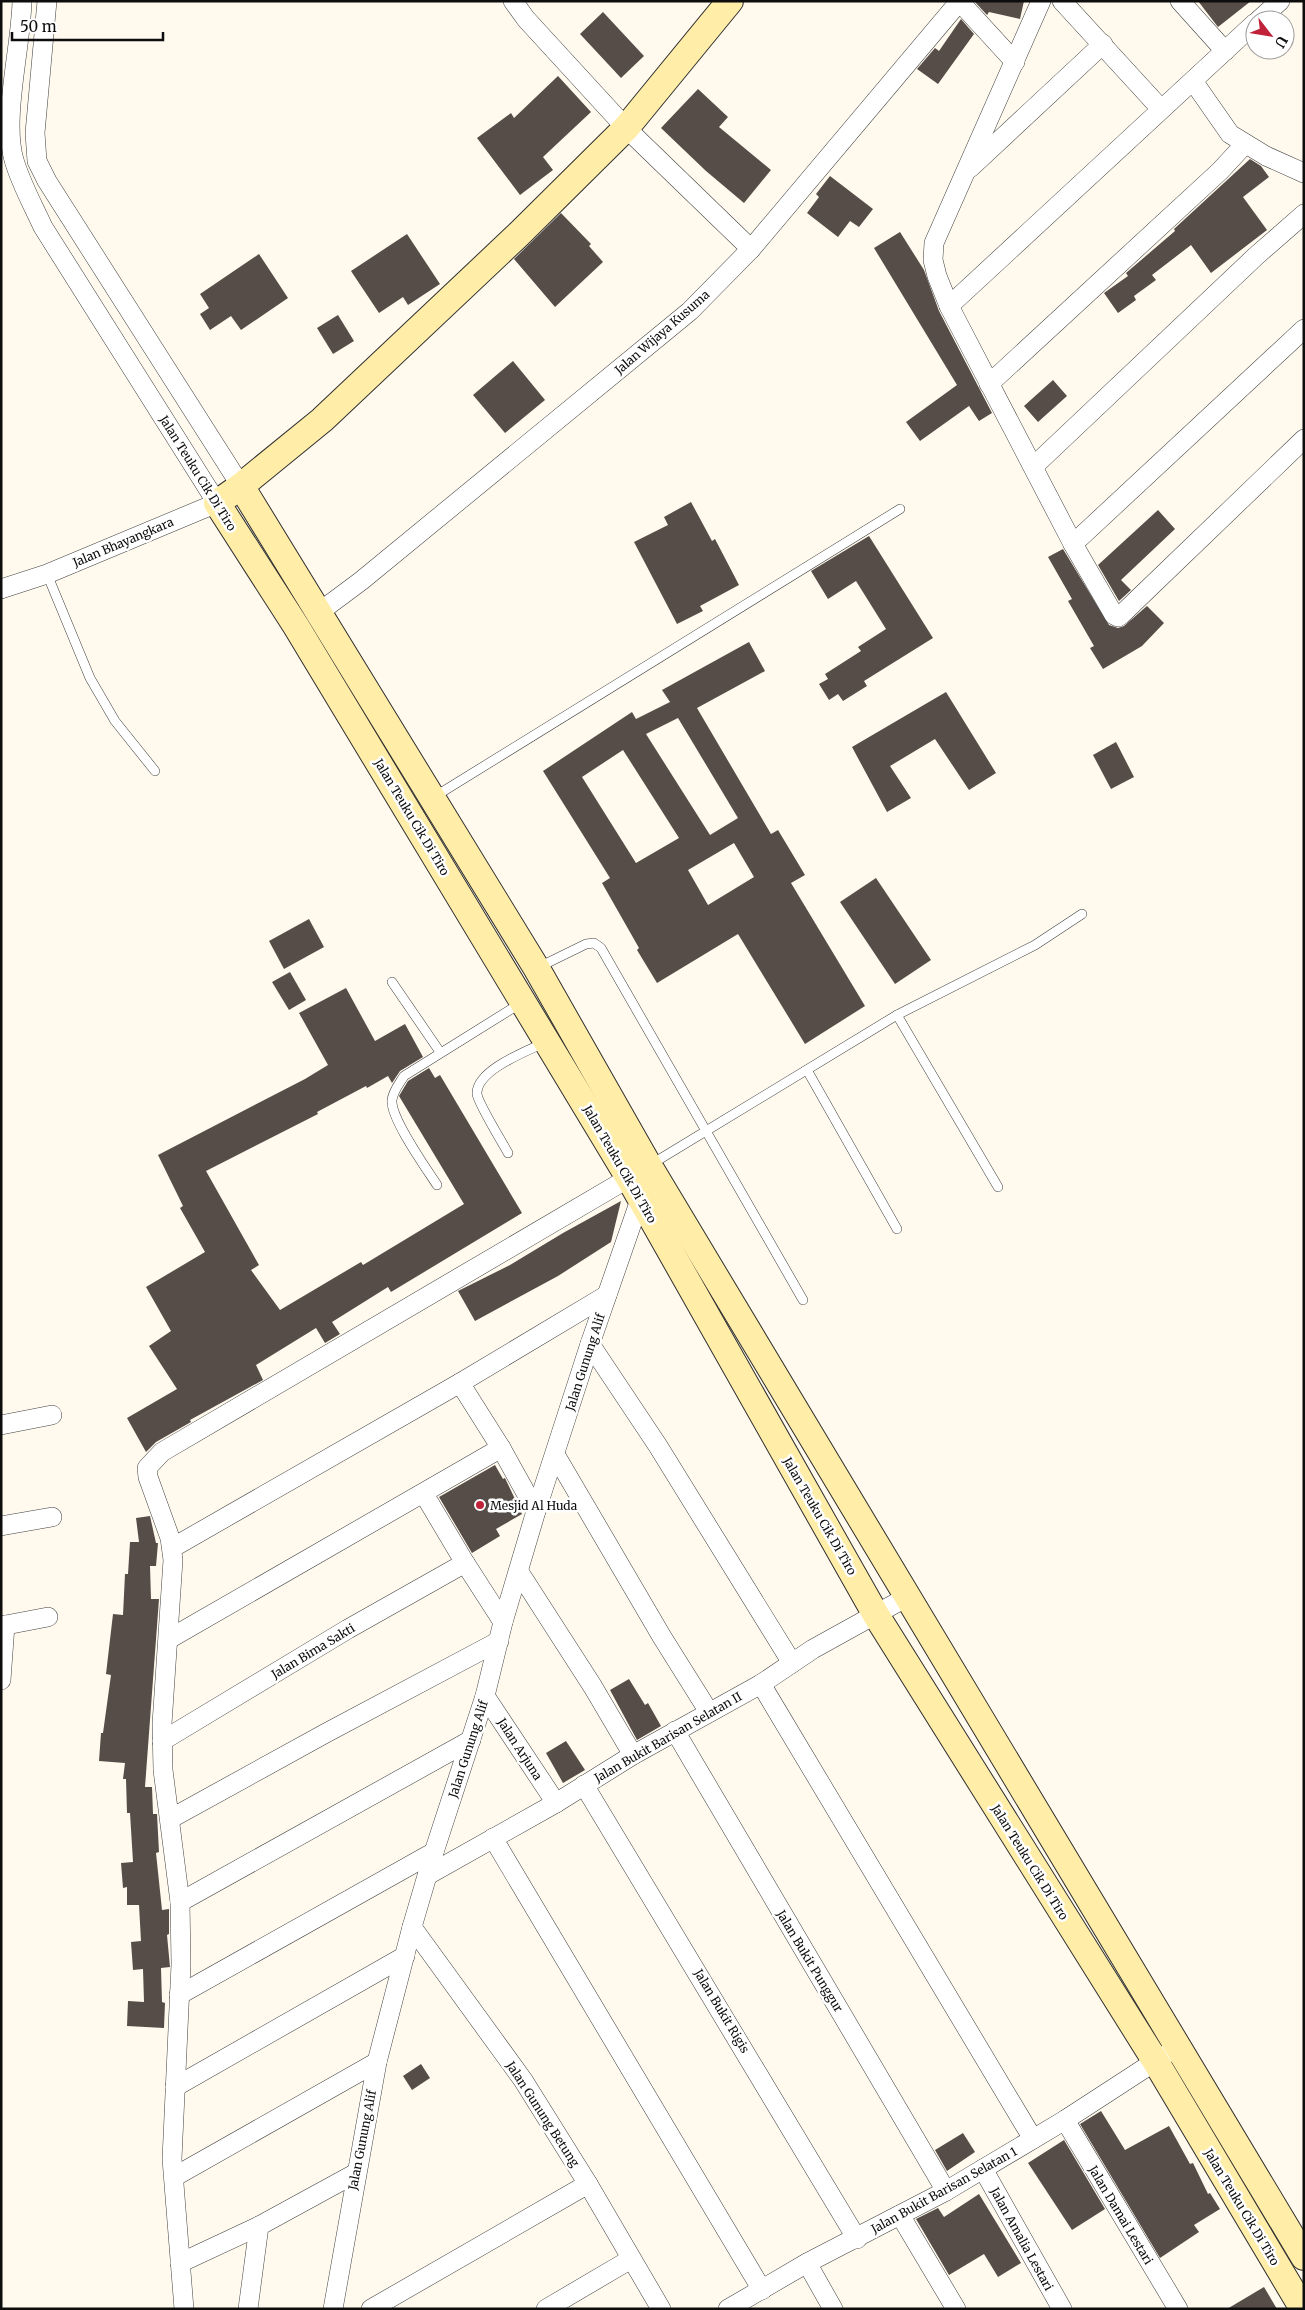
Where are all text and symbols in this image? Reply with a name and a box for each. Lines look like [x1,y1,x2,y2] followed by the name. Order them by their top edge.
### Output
[12,10,164,42] scale bar
[1245,10,1295,60] north arrow
[20,17,57,36] text: 50 m
[1270,33,1292,51] text: U
[611,286,713,378] street label: Jalan Wijaya Kusuma
[156,412,240,533] street label: Jalan Teuku Cik Di Tiro
[70,514,176,570] street label: Jalan Bhayangkara
[371,755,453,878] street label: Jalan Teuku Cik Di Tiro
[580,1102,660,1225] street label: Jalan Teuku Cik Di Tiro
[562,1311,608,1414] street label: Jalan Gunung Alif
[780,1454,860,1577] street label: Jalan Teuku Cik Di Tiro
[490,1498,578,1513] place label: Mesjid Al Huda
[474,1499,486,1511] marker: Mesjid Al Huda
[268,1620,358,1682] street label: Jalan Bima Sakti
[591,1689,744,1786] street label: Jalan Bukit Barisan Selatan II
[445,1698,491,1801] street label: Jalan Gunung Alif
[494,1714,546,1783] street label: Jalan Arjuna
[988,1801,1072,1922] street label: Jalan Teuku Cik Di Tiro
[773,1906,847,2015] street label: Jalan Bukit Punggur
[691,1965,753,2056] street label: Jalan Bukit Rigis
[503,2058,583,2170] street label: Jalan Gunung Betung
[345,2088,379,2192] street label: Jalan Gunung Alif
[868,2143,1020,2237] street label: Jalan Bukit Barisan Selatan 1
[1201,2145,1283,2268] street label: Jalan Teuku Cik Di Tiro
[1085,2162,1156,2267] street label: Jalan Damai Lestari
[987,2184,1057,2293] street label: Jalan Amalia Lestari

